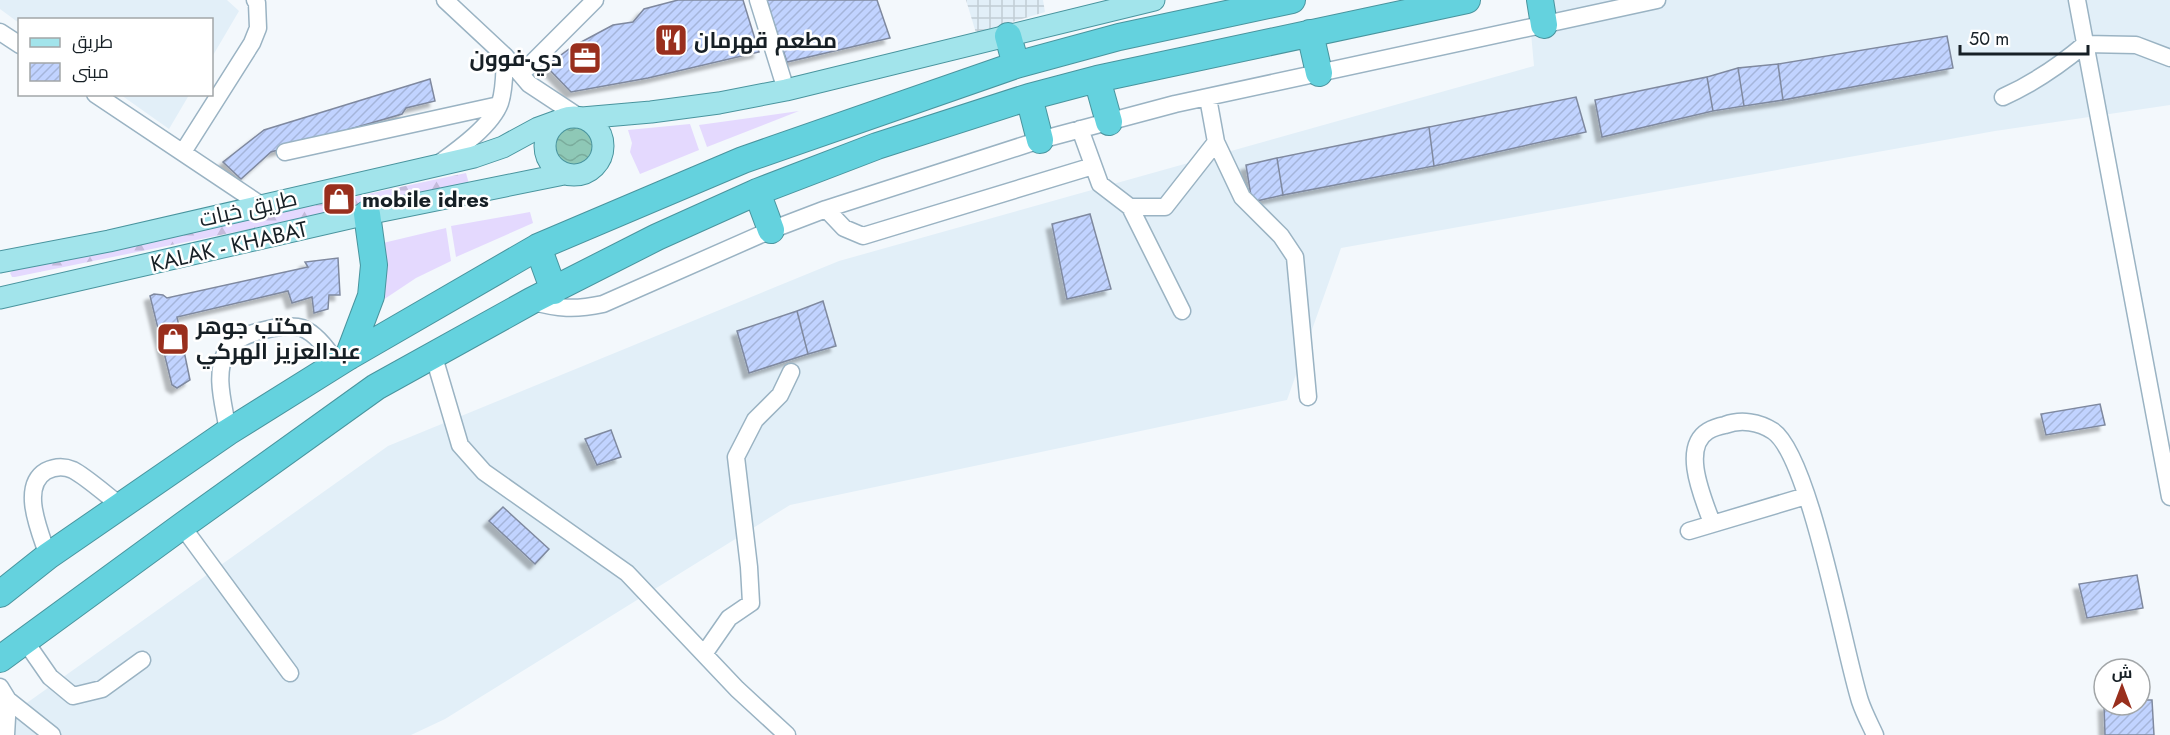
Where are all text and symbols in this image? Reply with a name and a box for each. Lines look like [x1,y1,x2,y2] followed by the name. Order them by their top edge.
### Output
[18,18,213,96] legend
[1960,18,2088,56] scale bar
[653,22,689,58] restaurant icon: مطعم قهرمان
[694,24,837,56] place label: مطعم قهرمان
[1969,26,2009,52] text: 50 m
[72,29,113,55] text: طريق
[567,40,603,76] office icon: دي-فوون
[470,42,562,76] place label: دي-فوون
[72,59,109,85] text: مبنى
[196,181,300,235] street label: طريق خبات
[321,181,357,217] shop icon: mobile idres
[362,183,489,215] place label: mobile idres
[147,212,311,280] street label: KALAK - KHABAT
[195,310,361,369] place label: مكتب جوهر عبدالعزيز الهركي
[155,321,191,357] shop icon: مكتب جوهر عبدالعزيز الهركي
[2092,657,2152,717] north arrow
[2112,661,2132,684] text: ش

